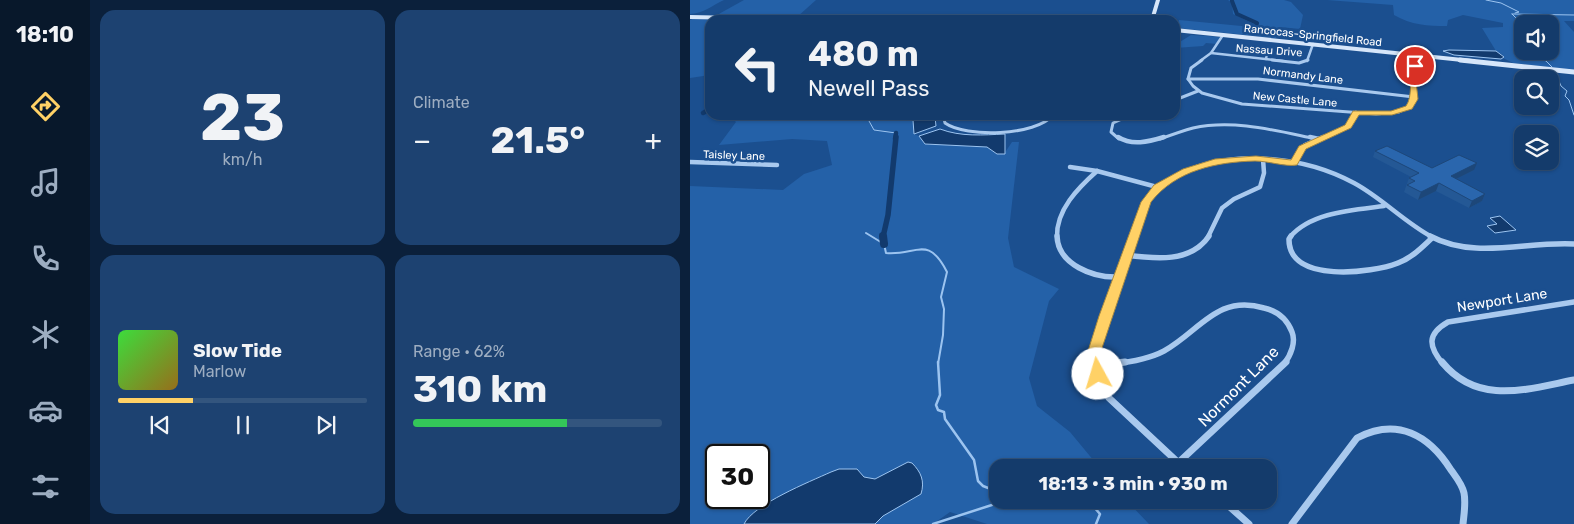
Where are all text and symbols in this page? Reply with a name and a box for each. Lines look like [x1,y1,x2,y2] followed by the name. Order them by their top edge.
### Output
[1514,15,1559,170] map controls
[1514,15,1559,60] button: sound
[16,21,74,48] text: 18:10
[1243,22,1383,49] street label: Rancocas-Springfield Road
[808,33,919,75] text: 480 m
[725,35,790,100] icon: left
[1235,42,1303,59] street label: Nassau Drive
[1394,45,1436,87] pin
[1401,52,1429,80] icon: arrive
[1262,64,1344,87] street label: Normandy Lane
[1514,70,1559,115] button: search
[808,75,930,102] text: Newell Pass
[200,79,285,156] text: 23
[28,89,63,124] icon: directions
[1252,89,1338,110] street label: New Castle Lane
[413,93,470,112] text: Climate
[491,117,585,163] text: 21.5°
[413,124,431,157] text: −
[645,124,662,157] text: +
[1514,125,1559,170] button: layers
[703,148,765,163] street label: Taisley Lane
[223,150,262,169] text: km/h
[28,165,63,200] icon: music
[28,241,63,276] icon: phone
[1456,285,1549,316] street label: Newport Lane
[28,317,63,352] icon: climate
[193,339,282,362] text: Slow Tide
[413,342,505,361] text: Range · 62%
[1194,342,1283,431] street label: Normont Lane
[1071,347,1123,399] position arrow
[193,362,246,381] text: Marlow
[413,366,547,412] text: 310 km
[28,393,63,428] icon: car
[146,411,174,439] icon: previous
[229,411,257,439] icon: pause
[312,411,340,439] icon: next
[705,444,770,509] speed limit sign: 30
[28,469,63,504] icon: filters
[1038,472,1228,495] text: 18:13 · 3 min · 930 m

